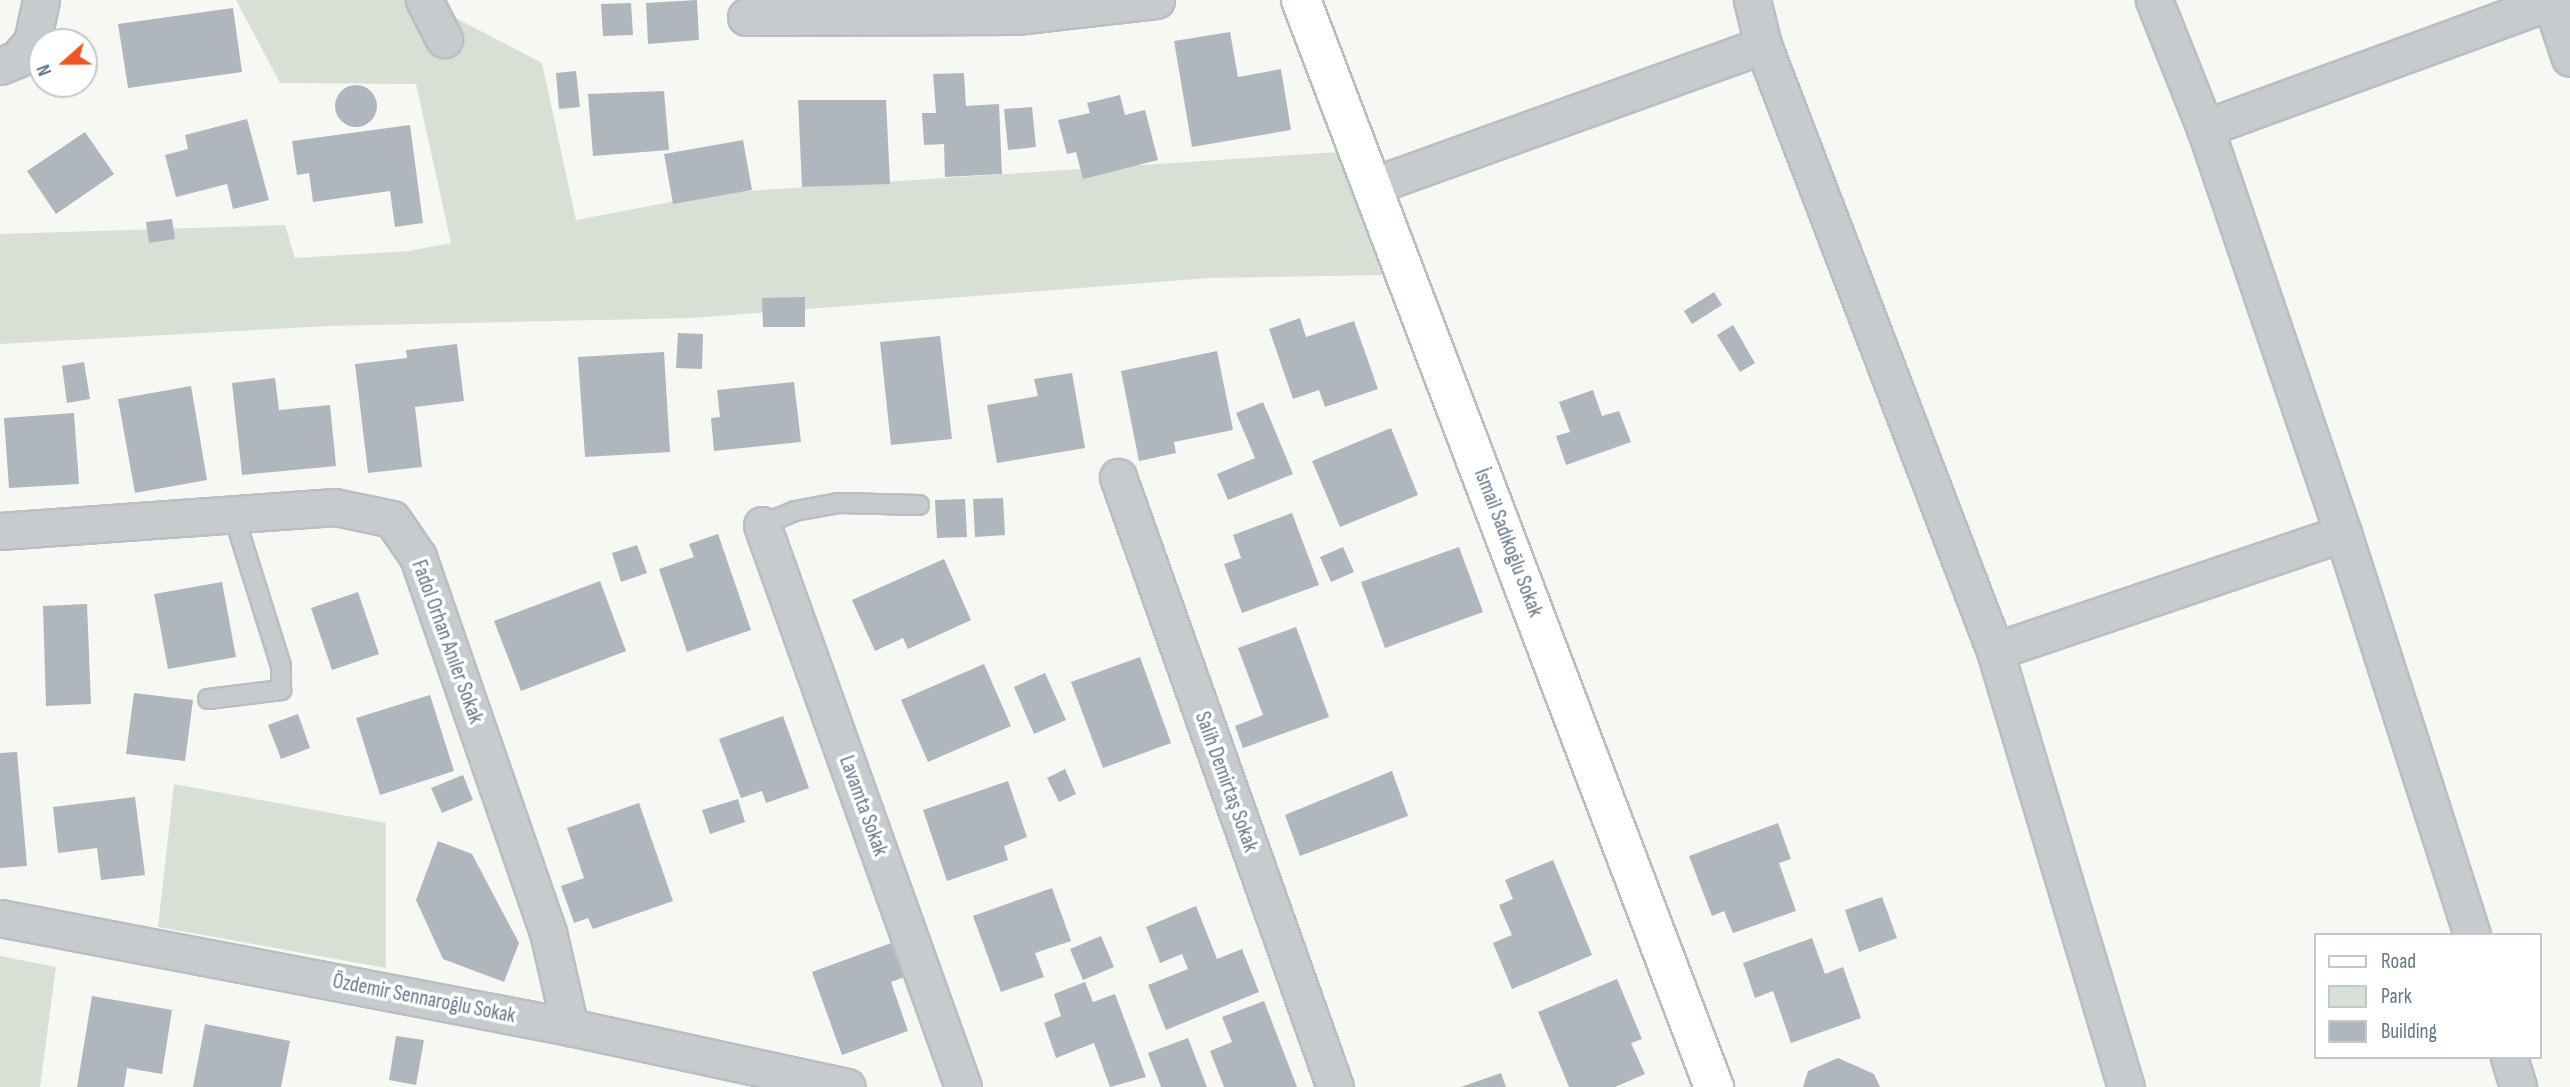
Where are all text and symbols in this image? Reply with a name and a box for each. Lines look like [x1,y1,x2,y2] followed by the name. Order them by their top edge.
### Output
[28,28,98,98] north arrow
[32,61,57,79] text: N
[1468,465,1548,621] street label: İsmail Sadıkoğlu Sokak
[406,557,488,727] street label: Fadol Orhan Anıler Sokak
[1189,709,1263,855] street label: Salih Demirtaş Sokak
[833,752,893,860] street label: Lavamta Sokak
[2314,933,2542,1059] legend
[2381,949,2416,974] text: Road
[330,969,518,1029] street label: Özdemir Sennaroğlu Sokak
[2381,984,2412,1009] text: Park
[2381,1019,2437,1044] text: Building

